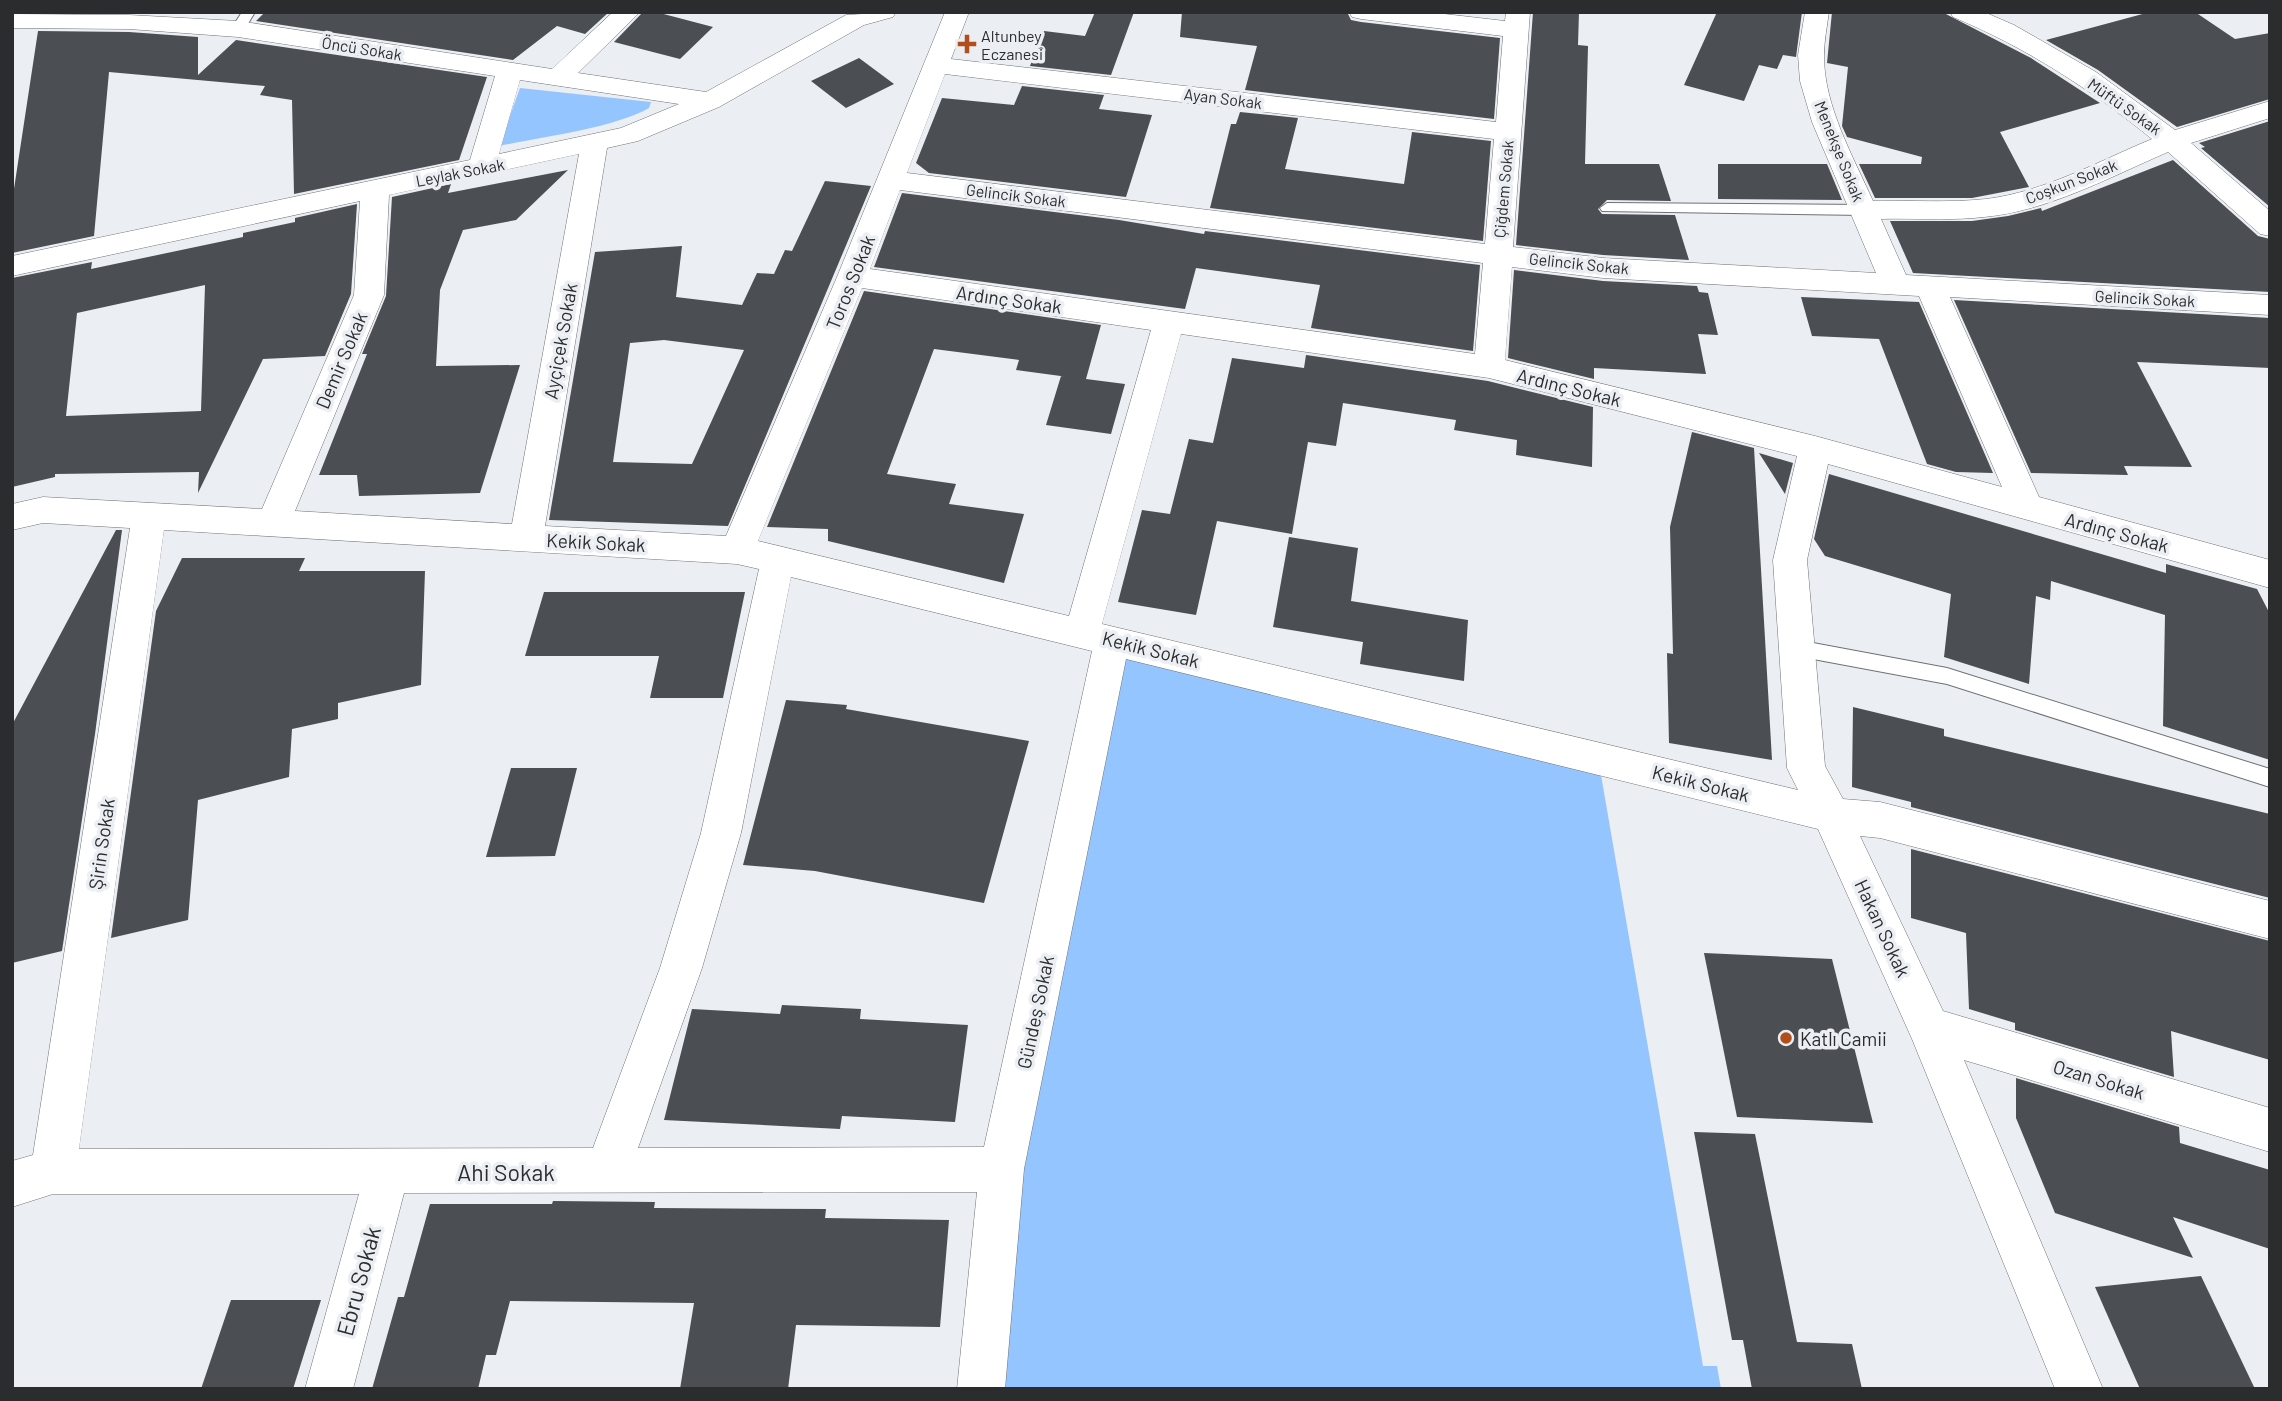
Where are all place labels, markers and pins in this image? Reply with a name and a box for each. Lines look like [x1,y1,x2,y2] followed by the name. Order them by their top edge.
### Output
[981,26,1043,63] place label: Altunbey Eczanesi
[959,36,975,52] marker: Altunbey Eczanesi
[1800,1027,1887,1050] place label: Katlı Camii
[1778,1030,1794,1046] marker: Katlı Camii

